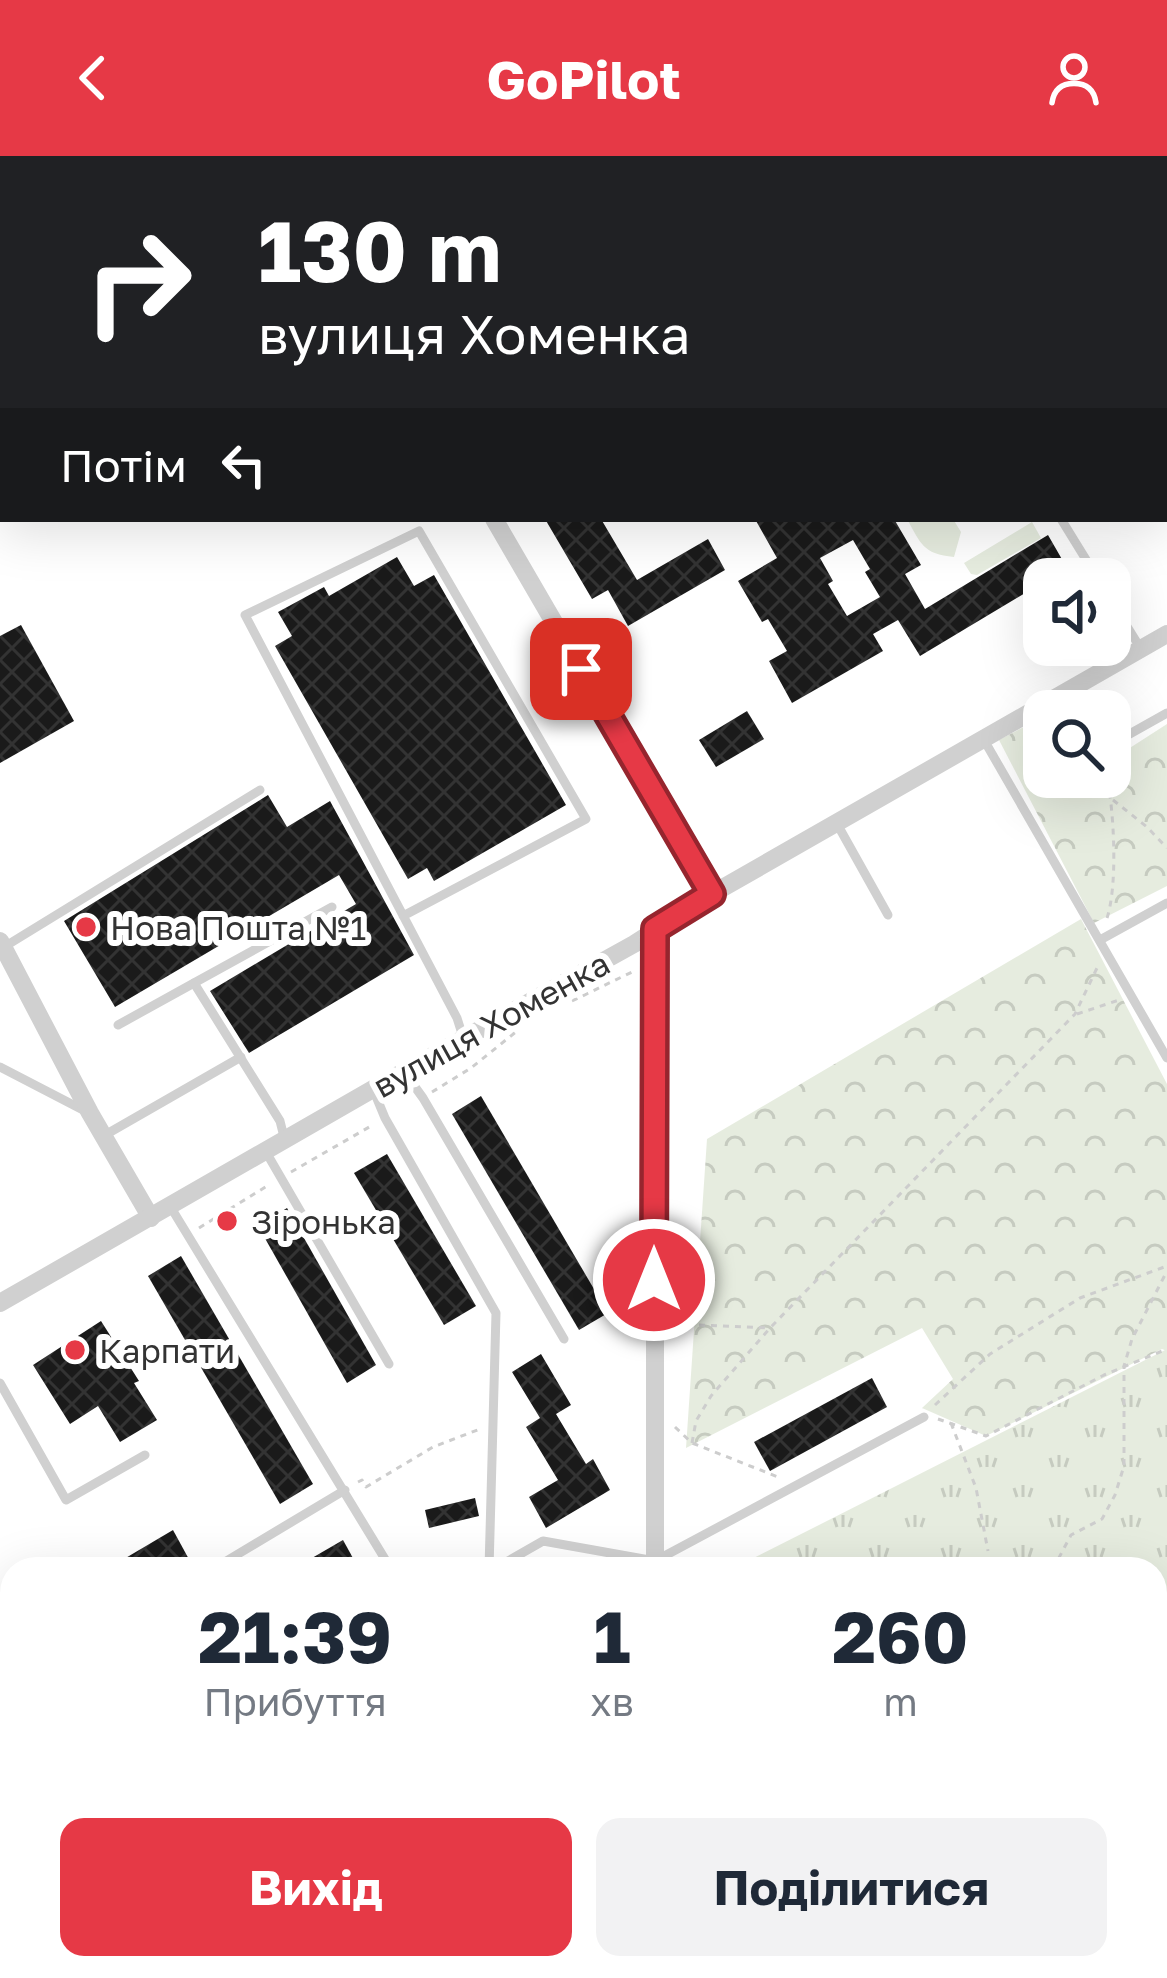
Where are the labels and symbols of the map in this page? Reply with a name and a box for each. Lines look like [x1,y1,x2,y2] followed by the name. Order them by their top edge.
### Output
[530,618,632,720] pin
[110,908,366,947] place label: Нова Пошта №1
[73,914,99,940] marker: Нова Пошта №1
[366,943,616,1105] street label: вулиця Хоменка
[251,1202,396,1241] place label: Зіронька
[214,1208,240,1234] marker: Зіронька
[591,1217,717,1343] position arrow
[99,1331,235,1370] place label: Карпати
[62,1337,88,1363] marker: Карпати

